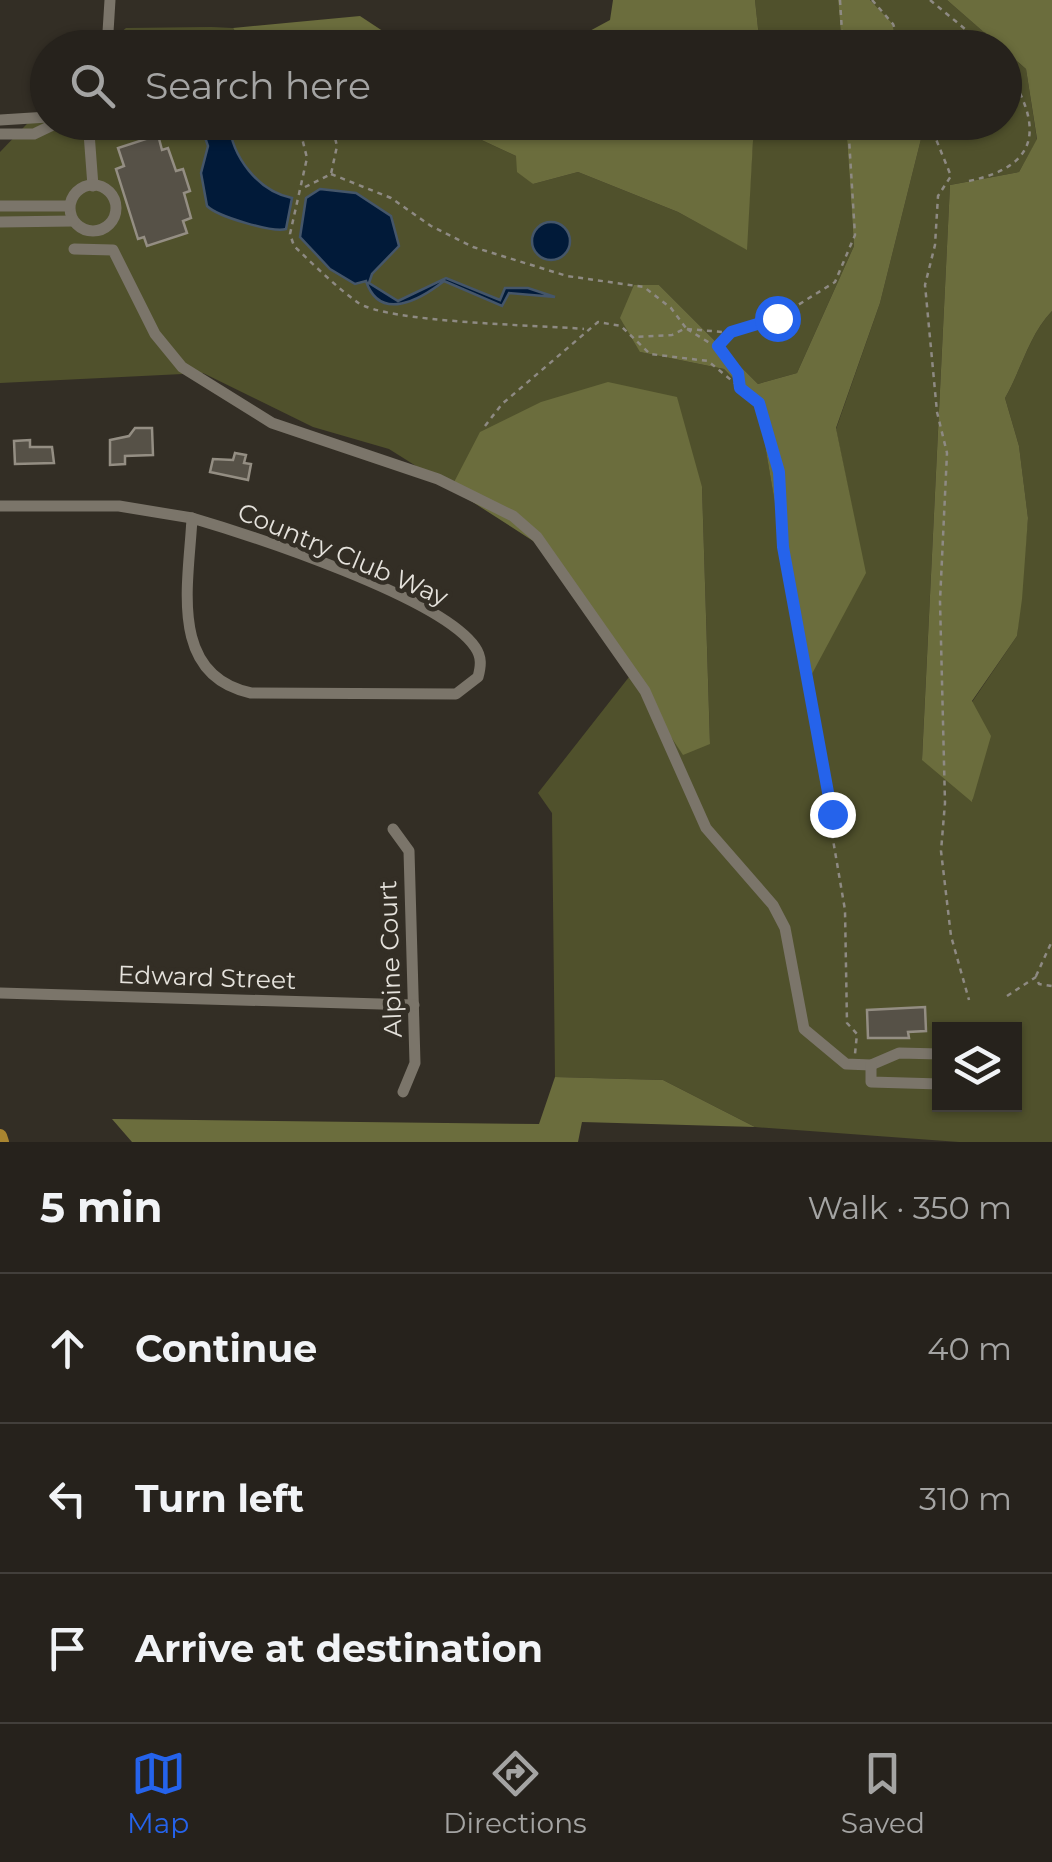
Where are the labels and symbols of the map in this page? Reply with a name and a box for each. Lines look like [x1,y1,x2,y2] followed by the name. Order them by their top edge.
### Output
[755,296,801,342] route start
[233,496,453,612] street label: Country Club Way
[810,792,856,838] route end
[372,880,408,1038] street label: Alpine Court
[117,959,297,995] street label: Edward Street

